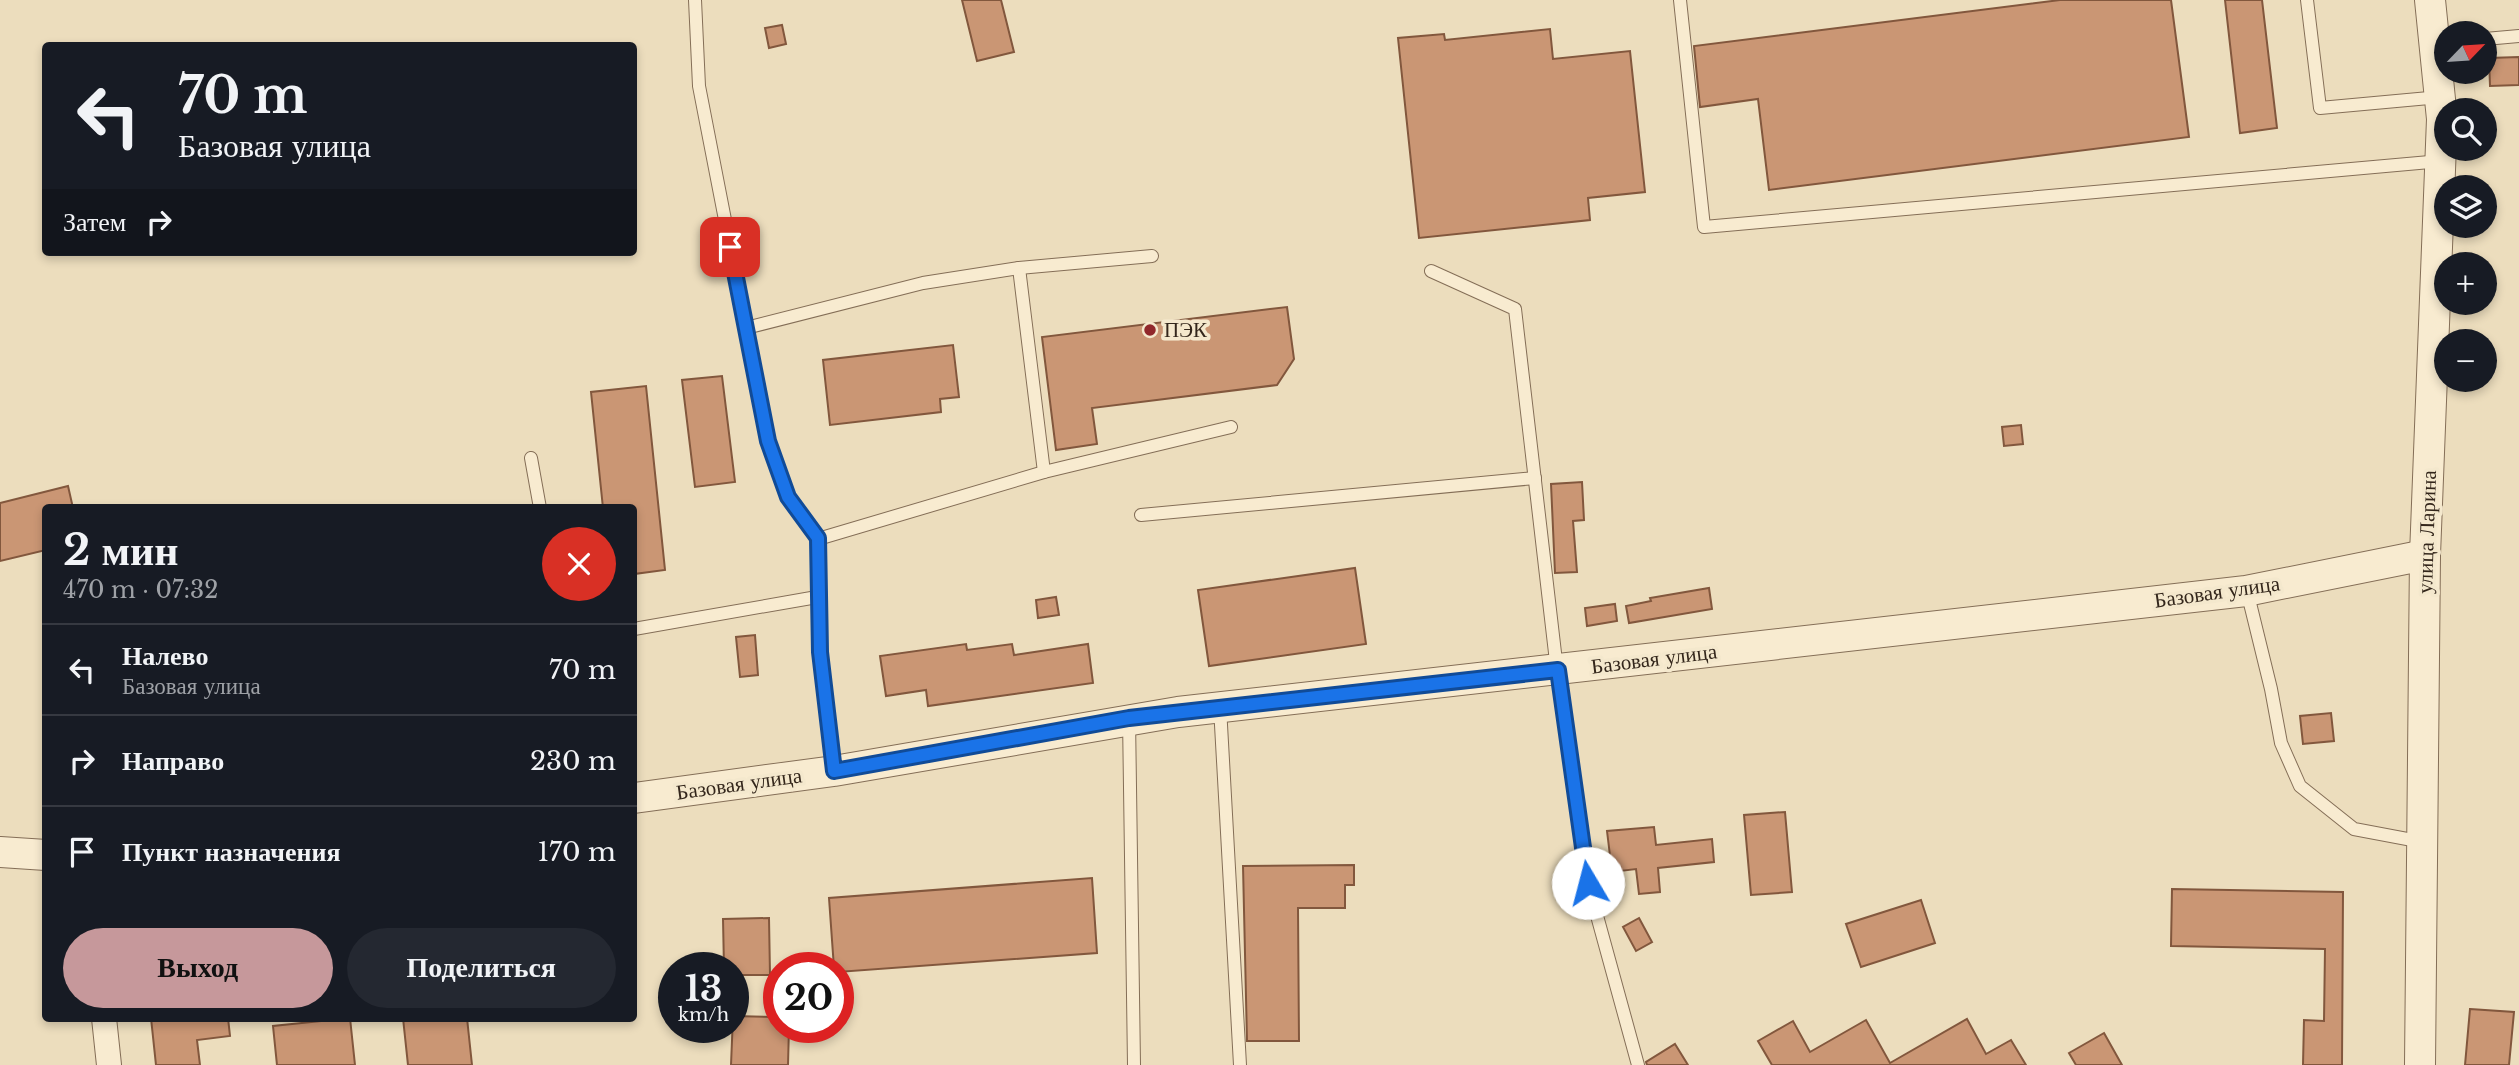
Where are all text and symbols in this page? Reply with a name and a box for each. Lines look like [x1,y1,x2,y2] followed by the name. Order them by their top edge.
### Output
[2434,21,2497,84] north arrow
[2434,21,2497,392] map controls
[178,65,308,126] text: 70 m
[63,70,154,161] icon: left
[2434,98,2497,161] button: search
[178,126,371,166] text: Базовая улица
[2434,175,2497,238] button: layers
[140,203,178,241] icon: right
[63,206,126,238] text: Затем
[700,217,760,277] pin
[711,228,749,266] icon: arrive
[2434,252,2497,315] button: +
[1164,317,1208,343] place label: ПЭК
[1142,322,1158,338] marker: ПЭК
[2434,329,2497,392] button: −
[2412,469,2442,594] street label: улица Ларина
[63,524,179,576] text: 2 мин
[542,527,616,601] button: close
[2153,570,2282,614] street label: Базовая улица
[63,576,218,604] text: 470 m · 07:32
[1590,638,1719,680] street label: Базовая улица
[122,640,208,672] text: Налево
[63,651,101,689] icon: left
[549,654,616,686] text: 70 m
[122,672,261,700] text: Базовая улица
[63,742,101,780] icon: right
[122,745,224,777] text: Направо
[530,745,616,777] text: 230 m
[675,762,804,806] street label: Базовая улица
[63,833,101,871] icon: arrive
[122,836,340,868] text: Пункт назначения
[537,836,616,868] text: 170 m
[1551,846,1625,920] position arrow
[63,928,333,1008] button: Выход
[347,928,616,1008] button: Поделиться
[763,952,854,1043] speed limit sign: 20
[685,967,722,1010] text: 13
[678,1004,729,1026] text: km/h

